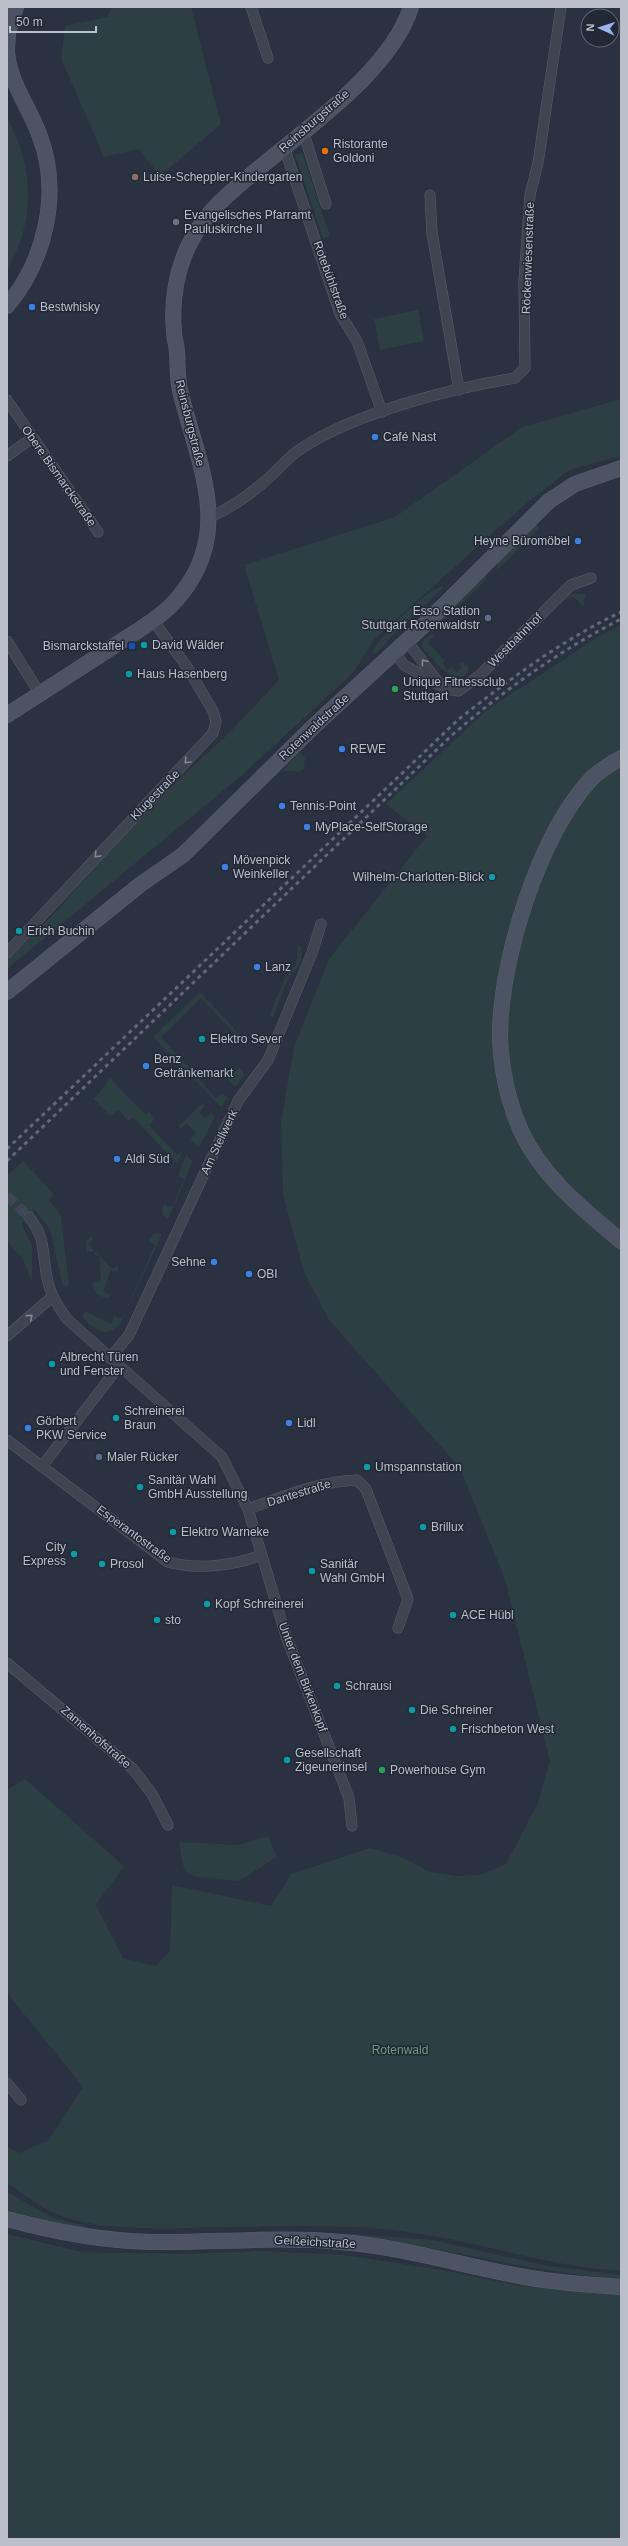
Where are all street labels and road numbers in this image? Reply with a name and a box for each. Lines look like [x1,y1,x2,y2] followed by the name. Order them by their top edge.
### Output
[276,86,352,155] street label: Reinsburgstraße
[519,201,537,314] street label: Röckenwiesenstraße
[310,239,352,321] street label: Rotebühlstraße
[172,378,208,468] street label: Reinsburgstraße
[19,423,99,529] street label: Obere Bismarckstraße
[485,610,545,670] street label: Westbahnhof
[276,691,352,763] street label: Rotenwaldstraße
[127,767,183,823] street label: Klugestraße
[198,1106,241,1177] street label: Am Stellwerk
[265,1477,333,1509] street label: Dantestraße
[94,1502,174,1566] street label: Esperantostraße
[276,1620,331,1734] street label: Unter dem Birkenkopf
[58,1703,134,1771] street label: Zamenhofstraße
[274,2233,357,2251] street label: Geißeichstraße

